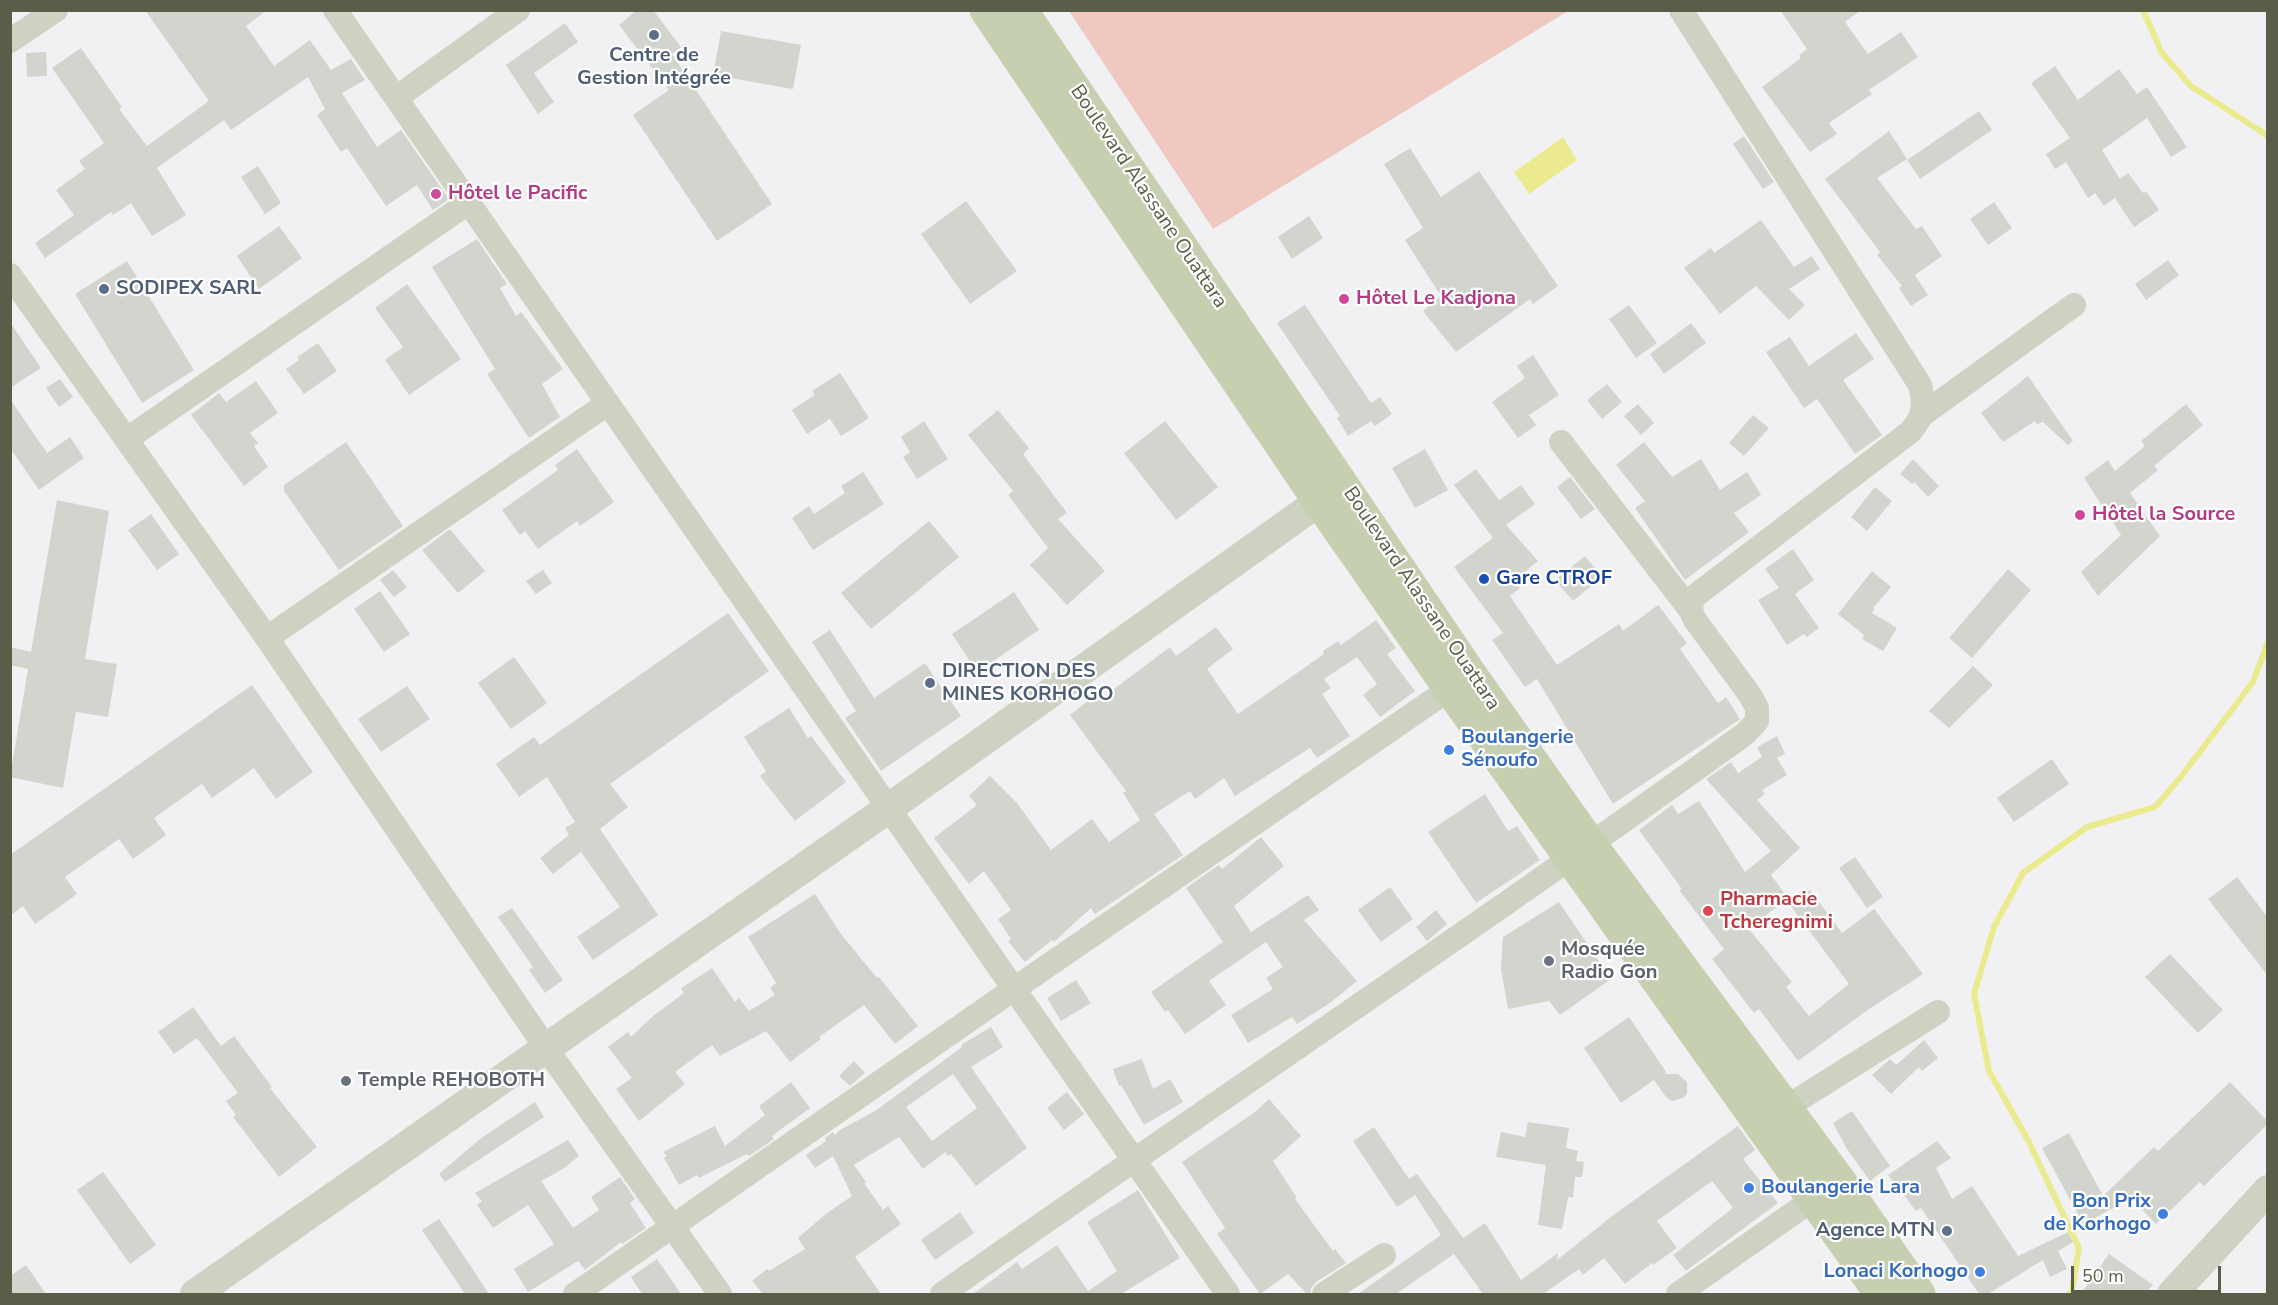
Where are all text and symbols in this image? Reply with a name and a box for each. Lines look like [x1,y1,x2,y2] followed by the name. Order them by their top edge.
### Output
[647,28,661,42] marker: Centre de Gestion Intégrée
[577,44,731,91] place label: Centre de Gestion Intégrée
[1064,81,1232,313] street label: Boulevard Alassane Ouattara
[448,182,587,206] place label: Hôtel le Pacific
[429,187,443,201] marker: Hôtel le Pacific
[116,277,261,301] place label: SODIPEX SARL
[97,282,111,296] marker: SODIPEX SARL
[1356,287,1516,311] place label: Hôtel Le Kadjona
[1337,292,1351,306] marker: Hôtel Le Kadjona
[1337,483,1505,715] street label: Boulevard Alassane Ouattara
[2092,503,2235,527] place label: Hôtel la Source
[2073,508,2087,522] marker: Hôtel la Source
[1496,567,1612,591] place label: Gare CTROF
[1477,572,1491,586] marker: Gare CTROF
[942,660,1113,707] place label: DIRECTION DES MINES KORHOGO
[923,676,937,690] marker: DIRECTION DES MINES KORHOGO
[1461,726,1574,773] place label: Boulangerie Sénoufo
[1442,743,1456,757] marker: Boulangerie Sénoufo
[1720,888,1833,935] place label: Pharmacie Tcheregnimi
[1701,904,1715,918] marker: Pharmacie Tcheregnimi
[1561,938,1658,985] place label: Mosquée Radio Gon
[1542,954,1556,968] marker: Mosquée Radio Gon
[358,1069,545,1093] place label: Temple REHOBOTH
[339,1074,353,1088] marker: Temple REHOBOTH
[1761,1176,1920,1200] place label: Boulangerie Lara
[1742,1181,1756,1195] marker: Boulangerie Lara
[2044,1190,2151,1237] place label: Bon Prix de Korhogo
[2156,1207,2170,1221] marker: Bon Prix de Korhogo
[1815,1219,1935,1243] place label: Agence MTN
[1940,1224,1954,1238] marker: Agence MTN
[2074,1254,2224,1292] scale bar
[1824,1260,1968,1284] place label: Lonaci Korhogo
[2082,1264,2124,1288] text: 50 m
[1973,1265,1987,1279] marker: Lonaci Korhogo

